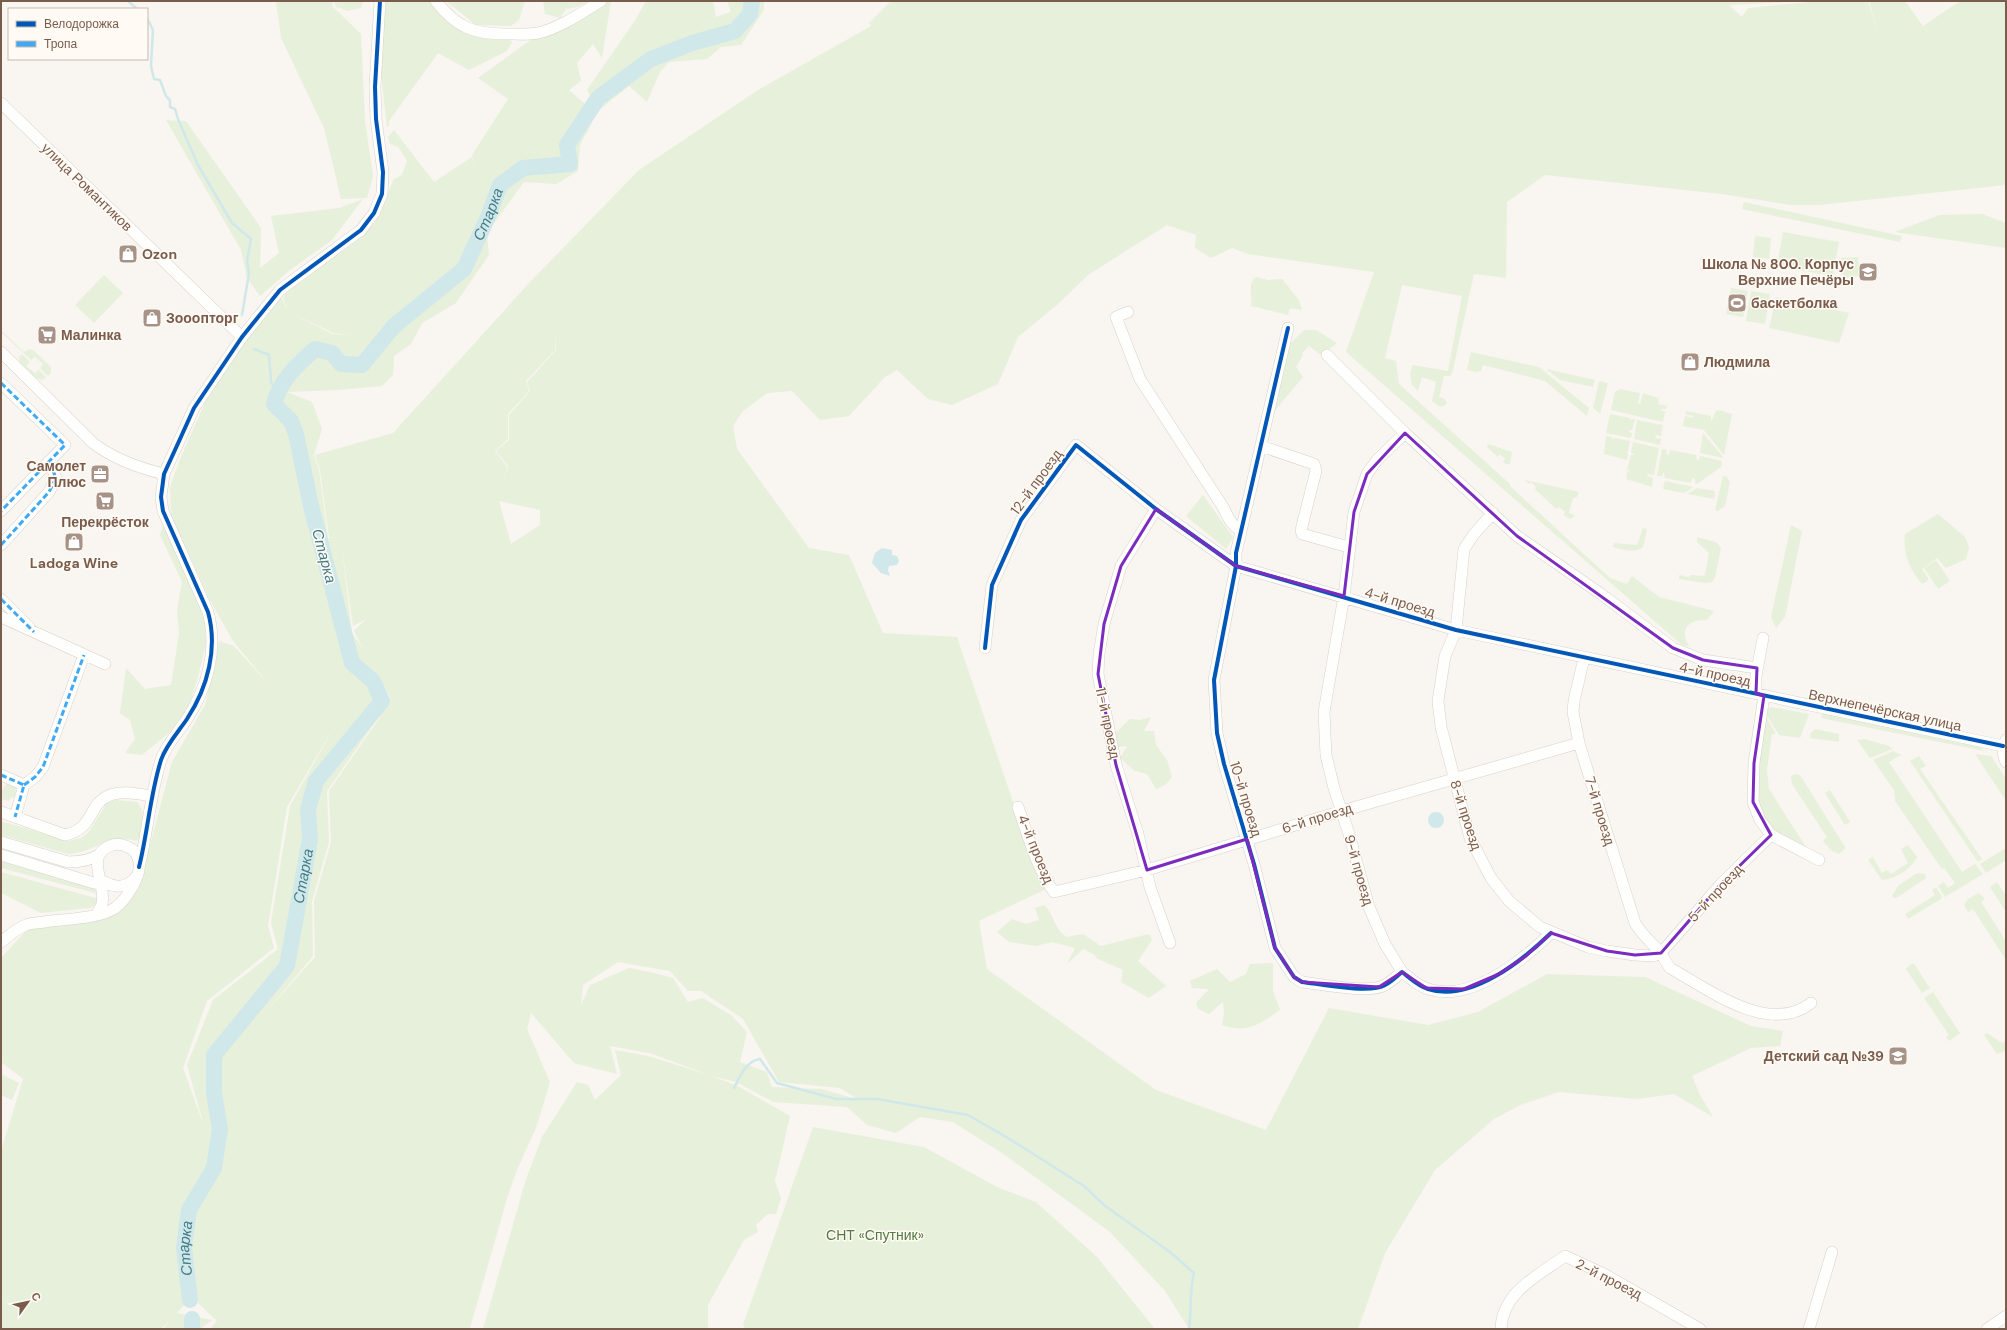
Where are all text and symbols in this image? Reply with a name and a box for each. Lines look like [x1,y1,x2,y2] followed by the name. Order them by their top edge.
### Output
[8,8,148,60] legend
[44,16,119,32] text: Велодорожка
[44,36,78,52] text: Тропа
[38,139,136,235] street label: улица Романтиков
[468,185,508,244] water label: Старка
[117,243,139,265] shop icon: Ozon
[142,245,177,263] place label: Ozon
[1702,255,1854,289] place label: Школа № 800. Корпус Верхние Печёры
[1857,261,1879,283] school or university icon: Школа № 800. Корпус Верхние Печёры
[1726,292,1748,314] sports icon: баскетболка
[1751,294,1837,312] place label: баскетболка
[141,307,163,329] shop icon: Зооопторг
[166,309,239,327] place label: Зооопторг
[36,324,58,346] supermarket icon: Малинка
[61,326,122,344] place label: Малинка
[1679,351,1701,373] shop icon: Людмила
[1704,353,1770,371] place label: Людмила
[1006,446,1066,518] street label: 12-й проезд
[26,457,86,491] place label: Самолет Плюс
[89,463,111,485] office icon: Самолет Плюс
[94,490,116,512] supermarket icon: Перекрёсток
[61,513,150,531] place label: Перекрёсток
[307,527,341,585] water label: Старка
[63,531,85,553] shop icon: Ladoga Wine
[30,554,118,572] place label: Ladoga Wine
[1363,583,1437,621] street label: 4-й проезд
[1678,658,1752,690] street label: 4-й проезд
[1807,685,1963,735] street label: Верхнепечёрская улица
[1092,686,1124,760] street label: 11-й проезд
[1226,759,1266,839] street label: 10-й проезд
[1581,774,1619,848] street label: 7-й проезд
[1446,778,1486,852] street label: 8-й проезд
[1280,799,1354,837] street label: 6-й проезд
[1014,812,1058,886] street label: 4-й проезд
[1340,833,1378,907] street label: 9-й проезд
[289,847,318,905] water label: Старка
[1684,860,1746,926] street label: 5-й проезд
[1887,1045,1909,1067] school or university icon: Детский сад №39
[1764,1047,1884,1065] place label: Детский сад №39
[174,1220,197,1277] water label: Старка
[826,1226,924,1244] park label: СНТ «Спутник»
[1573,1255,1645,1303] street label: 2-й проезд
[8,1282,48,1322] north arrow
[28,1289,44,1304] text: С

